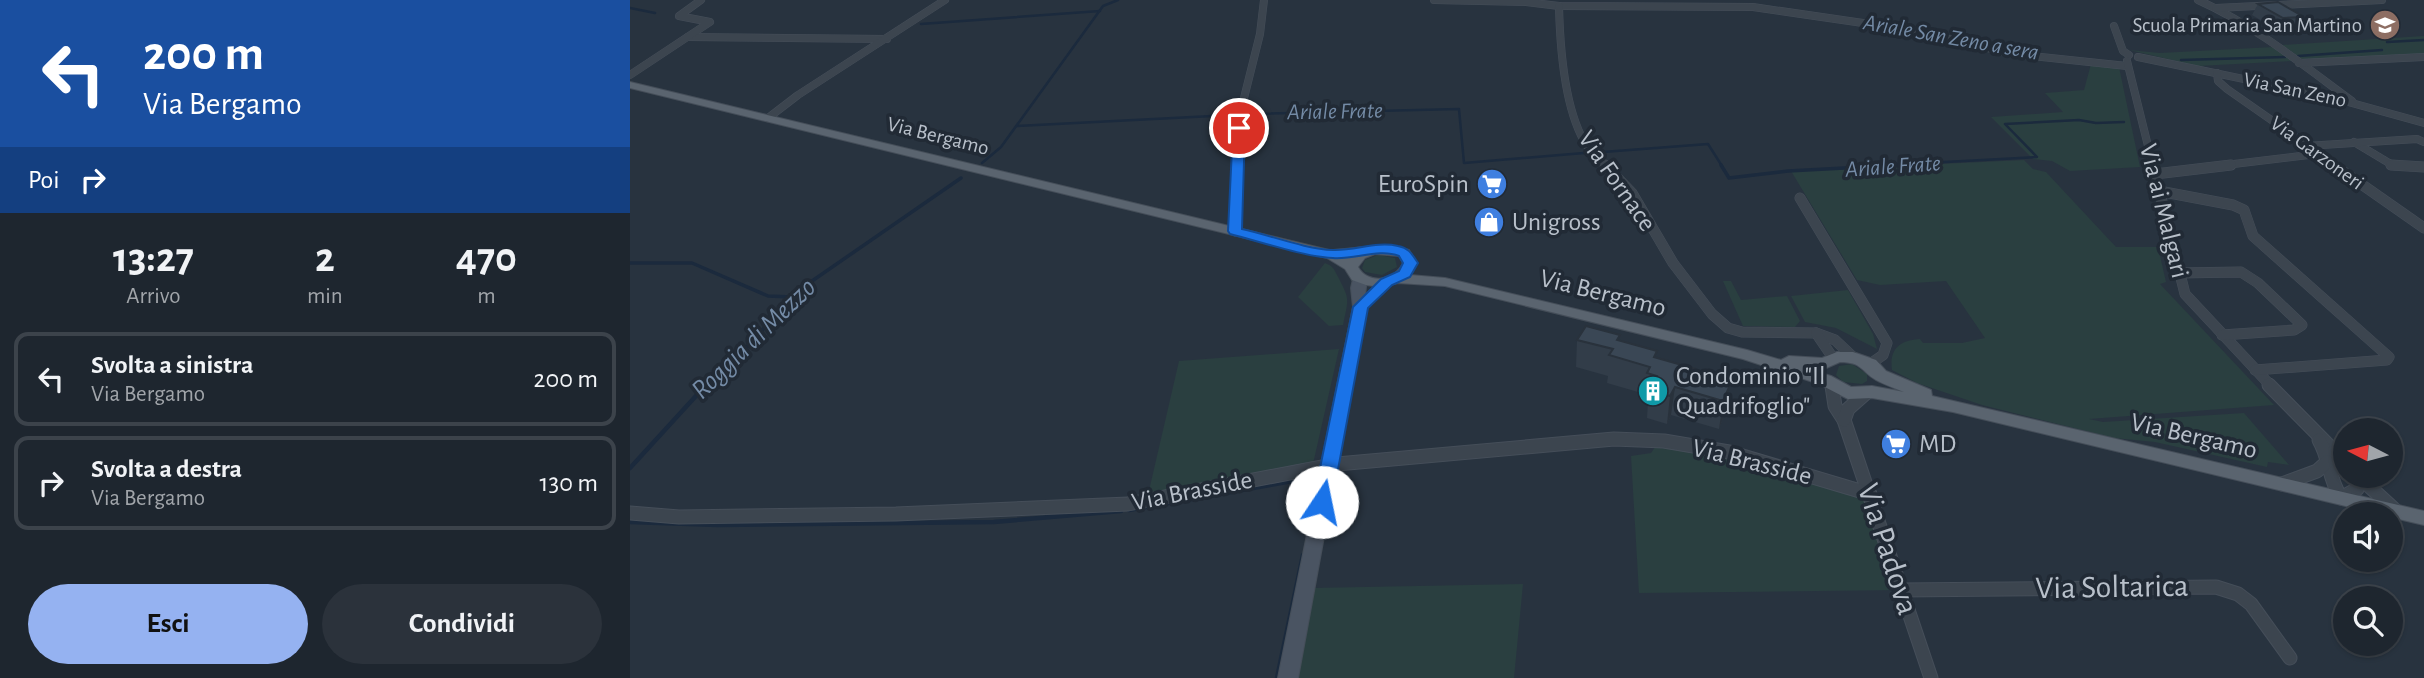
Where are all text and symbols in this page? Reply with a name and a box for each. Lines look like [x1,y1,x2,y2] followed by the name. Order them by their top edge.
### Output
[2368,8,2402,42] school or university icon: Scuola Primaria San Martino
[1861,11,2040,65] water label: Ariale San Zeno a sera
[2132,15,2362,36] place label: Scuola Primaria San Martino
[28,28,119,119] icon: left
[143,30,264,79] text: 200 m
[2242,69,2348,111] street label: Via San Zeno
[143,88,302,120] text: Via Bergamo
[1209,98,1269,158] pin
[1286,100,1383,124] water label: Ariale Frate
[1220,109,1258,147] icon: arrive
[2266,112,2368,194] street label: Via Garzoneri
[885,113,991,159] street label: Via Bergamo
[1573,126,1661,236] street label: Via Fornace
[2135,141,2193,281] street label: Via ai Malgari
[1844,152,1942,182] water label: Ariale Frate
[74,161,112,199] icon: right
[28,167,60,193] text: Poi
[1475,167,1509,201] supermarket icon: EuroSpin
[1378,171,1469,197] place label: EuroSpin
[1472,205,1506,239] shop icon: Unigross
[1512,209,1601,235] place label: Unigross
[113,237,194,279] text: 13:27
[315,237,335,279] text: 2
[456,237,517,279] text: 470
[1537,265,1669,321] street label: Via Bergamo
[687,273,821,405] water label: Roggia di Mezzo
[126,285,181,308] text: Arrivo
[307,285,343,308] text: min
[477,285,496,308] text: m
[91,352,253,378] text: Svolta a sinistra
[32,360,70,398] icon: left
[1676,363,1825,419] place label: Condominio "Il Quadrifoglio"
[534,366,598,392] text: 200 m
[1636,374,1670,408] building icon: Condominio "Il Quadrifoglio"
[91,383,205,406] text: Via Bergamo
[2128,409,2260,463] street label: Via Bergamo
[2333,418,2403,488] north arrow
[2333,418,2403,656] map controls
[1879,427,1913,461] supermarket icon: MD
[1919,431,1956,457] place label: MD
[1690,435,1814,489] street label: Via Brasside
[91,456,242,482] text: Svolta a destra
[32,464,70,502] icon: right
[1285,465,1359,539] position arrow
[1130,467,1254,515] street label: Via Brasside
[540,470,598,496] text: 130 m
[1852,479,1924,619] street label: Via Padova
[91,487,205,510] text: Via Bergamo
[2333,502,2403,572] button: sound
[2035,570,2189,604] street label: Via Soltarica
[28,584,308,664] button: Esci
[322,584,602,664] button: Condividi
[2333,586,2403,656] button: search

